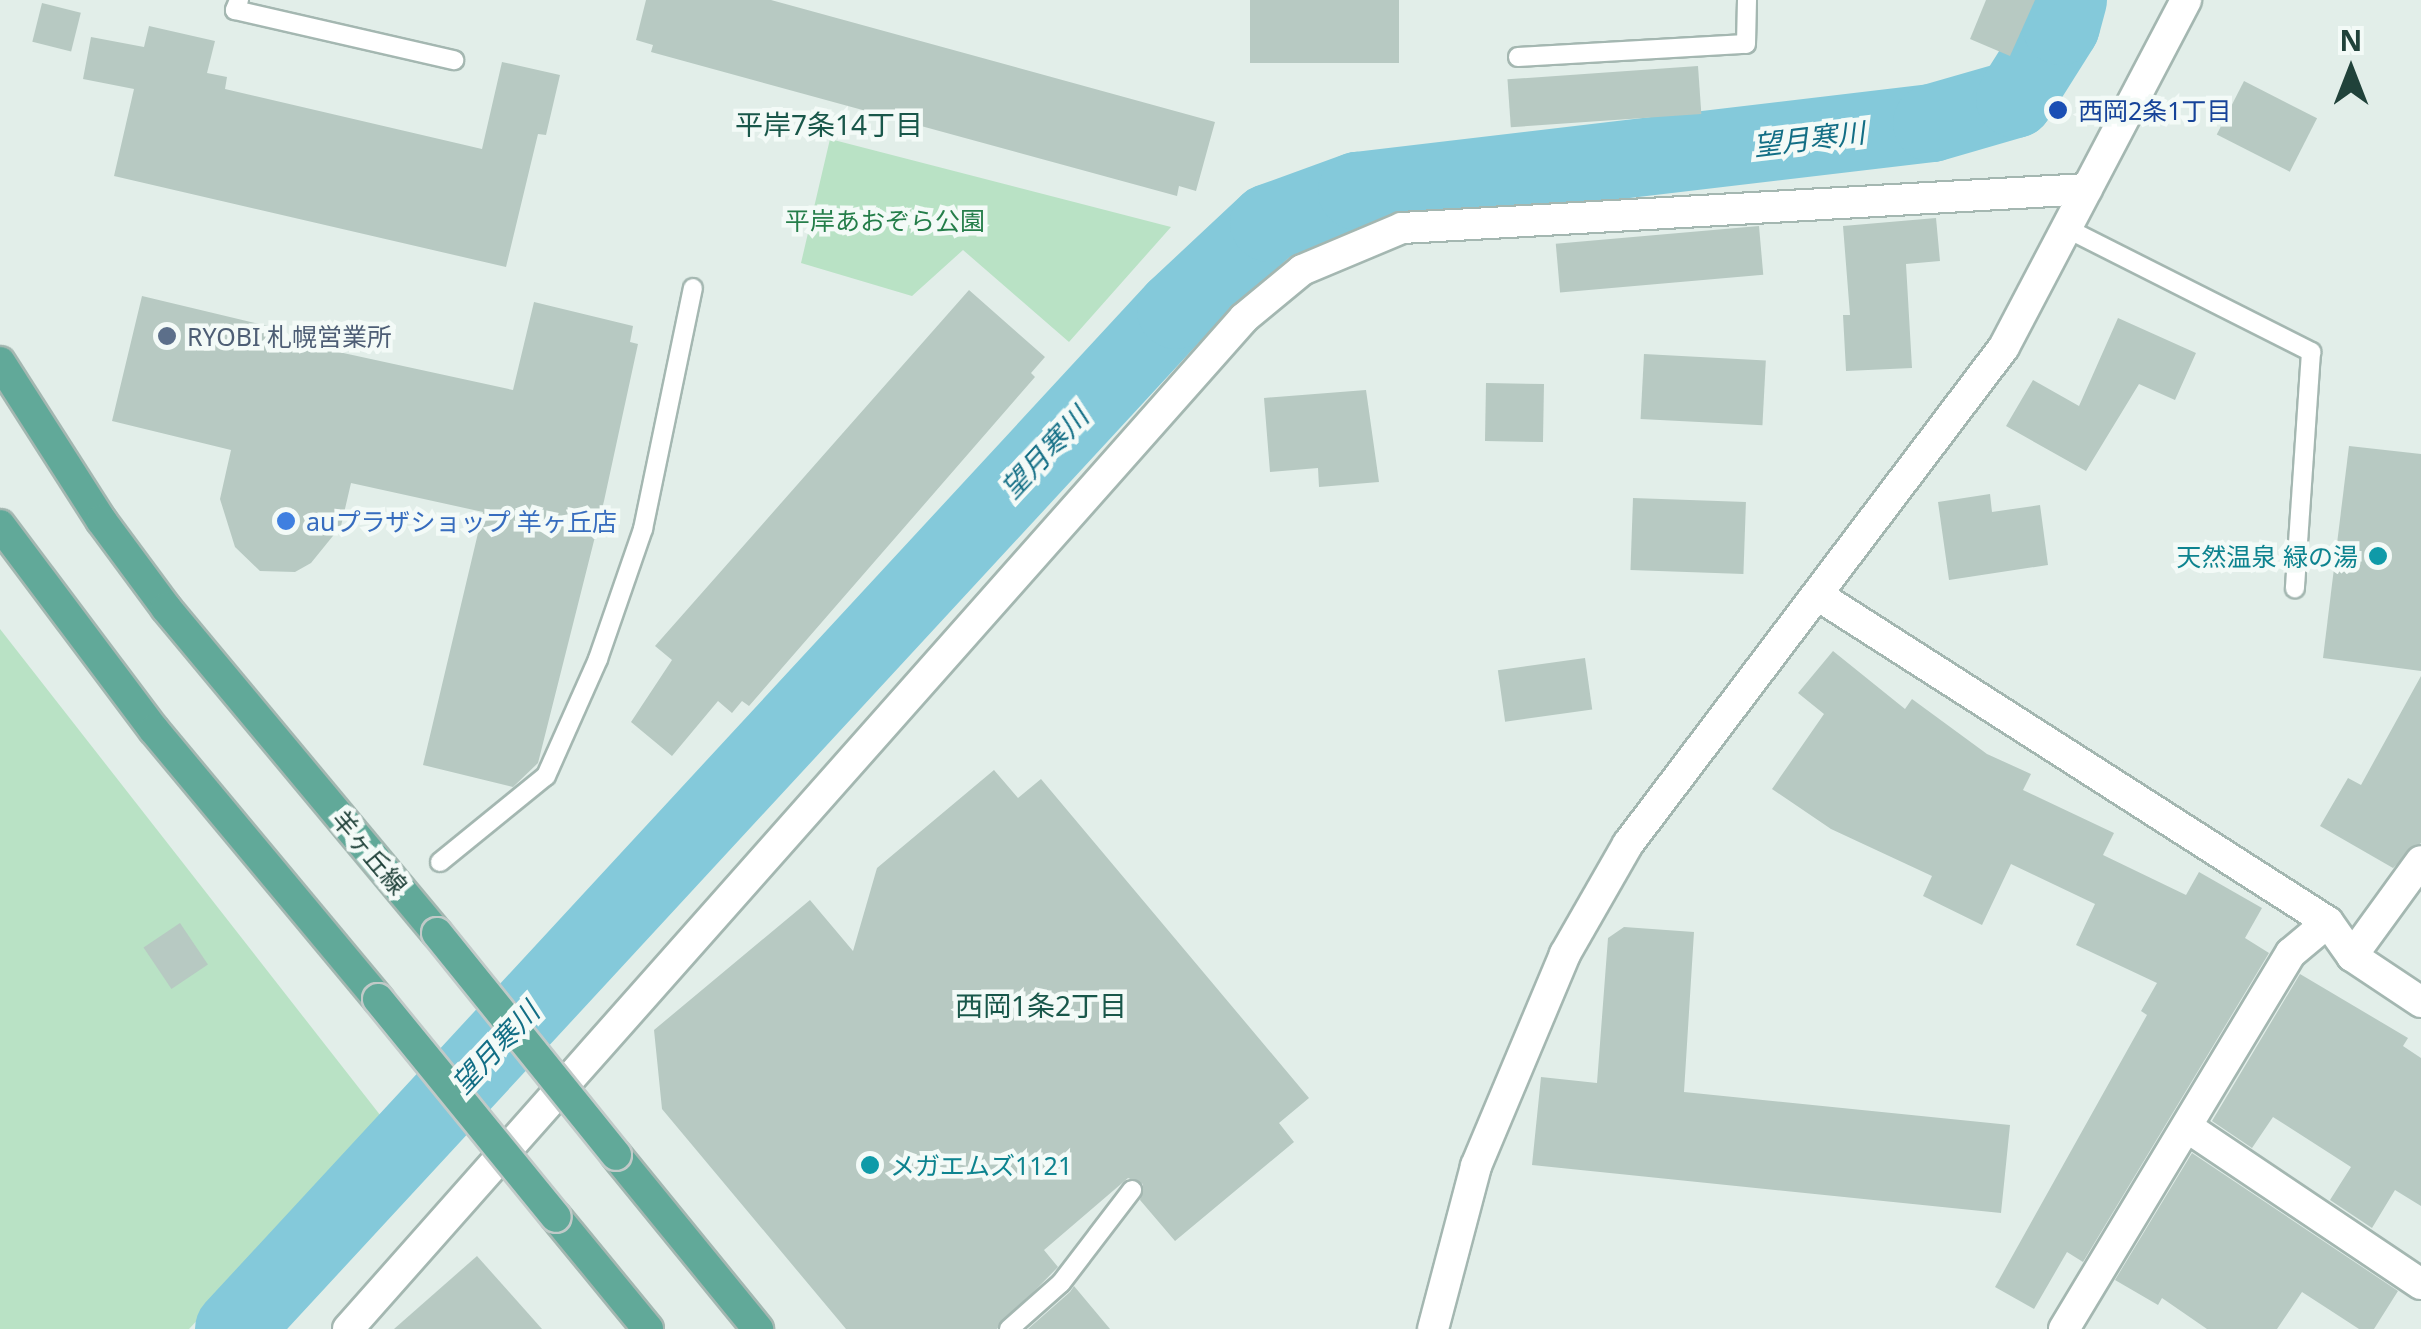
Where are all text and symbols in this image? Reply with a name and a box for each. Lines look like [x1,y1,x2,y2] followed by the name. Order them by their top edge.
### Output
[2301,20,2401,120] north arrow
[2340,21,2362,59] text: N
[2078,95,2232,125] place label: 西岡2条1丁目
[2047,99,2069,121] marker: 西岡2条1丁目
[735,107,923,141] district label: 平岸7条14丁目
[1751,115,1867,161] water label: 望月寒川
[785,205,985,235] park label: 平岸あおぞら公園
[187,321,392,351] place label: RYOBI 札幌営業所
[156,325,178,347] marker: RYOBI 札幌営業所
[994,400,1094,504] water label: 望月寒川
[306,506,617,536] place label: auプラザショップ 羊ヶ丘店
[275,510,297,532] marker: auプラザショップ 羊ヶ丘店
[2177,541,2358,571] place label: 天然温泉 緑の湯
[2367,545,2389,567] marker: 天然温泉 緑の湯
[326,804,414,900] street label: 羊ヶ丘線
[955,988,1127,1022] district label: 西岡1条2丁目
[445,995,545,1099] water label: 望月寒川
[890,1150,1072,1180] place label: メガエムズ1121
[859,1154,881,1176] marker: メガエムズ1121

